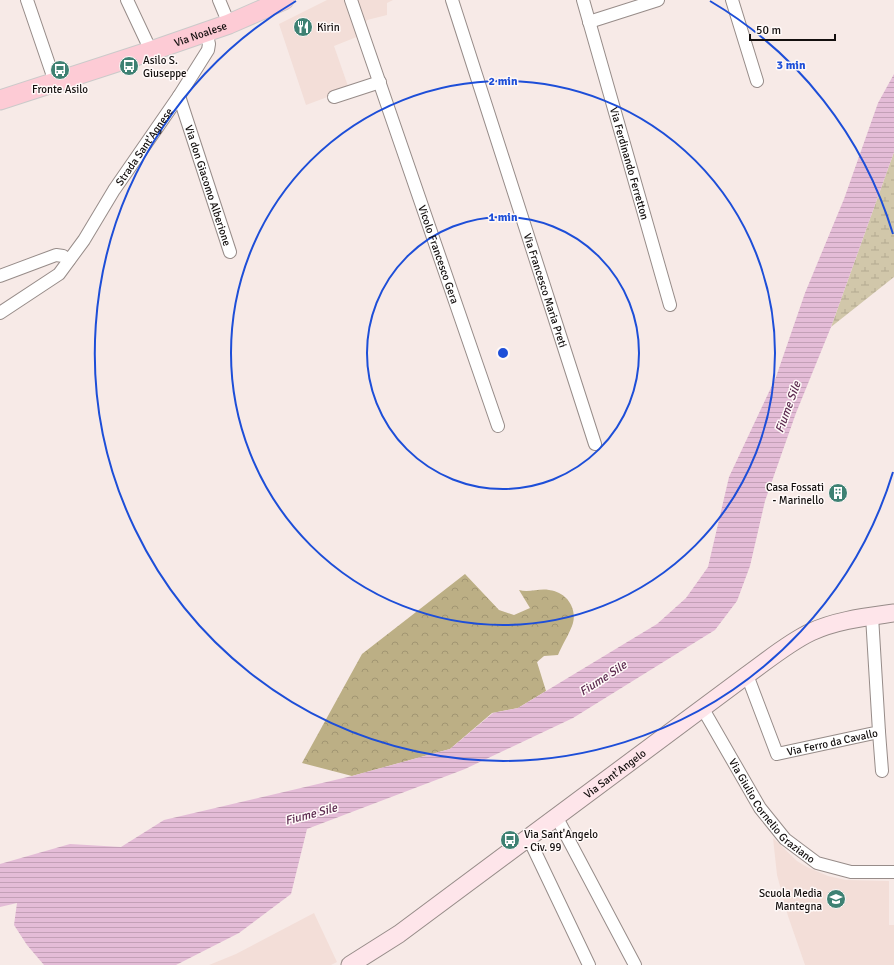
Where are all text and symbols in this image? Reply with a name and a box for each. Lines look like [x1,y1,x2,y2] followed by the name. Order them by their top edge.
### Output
[292,16,314,38] restaurant icon: Kirin
[750,16,835,42] scale bar
[172,19,229,50] street label: Via Noalese
[317,21,340,34] place label: Kirin
[756,23,781,38] text: 50 m
[143,54,187,80] place label: Asilo S. Giuseppe
[118,55,140,77] bus stop icon: Asilo S. Giuseppe
[777,58,806,73] text: 3 min
[49,59,71,81] bus stop icon: Fronte Asilo
[489,74,518,89] text: 2 min
[32,83,88,96] place label: Fronte Asilo
[113,106,176,188] street label: Strada Sant'Agnese
[607,106,651,221] street label: Via Ferdinando Ferretton
[182,123,234,248] street label: Via don Giacomo Alberione
[415,203,461,306] street label: Vicolo Francesco Gera
[489,210,518,225] text: 1 min
[521,232,569,349] street label: Via Francesco Maria Preti
[496,346,510,360] centre of rings
[772,378,805,435] water label: Fiume Sile
[766,481,824,507] place label: Casa Fossati - Marinello
[827,482,849,504] building icon: Casa Fossati - Marinello
[577,657,631,699] water label: Fiume Sile
[786,726,879,759] street label: Via Ferro da Cavallo
[582,746,649,801] street label: Via Sant'Angelo
[726,756,817,866] street label: Via Giulio Cornelio Graziano
[283,800,340,829] water label: Fiume Sile
[524,828,598,854] place label: Via Sant'Angelo - Civ. 99
[499,829,521,851] bus stop icon: Via Sant'Angelo - Civ. 99
[759,887,822,913] place label: Scuola Media Mantegna
[825,888,847,910] school or university icon: Scuola Media Mantegna

